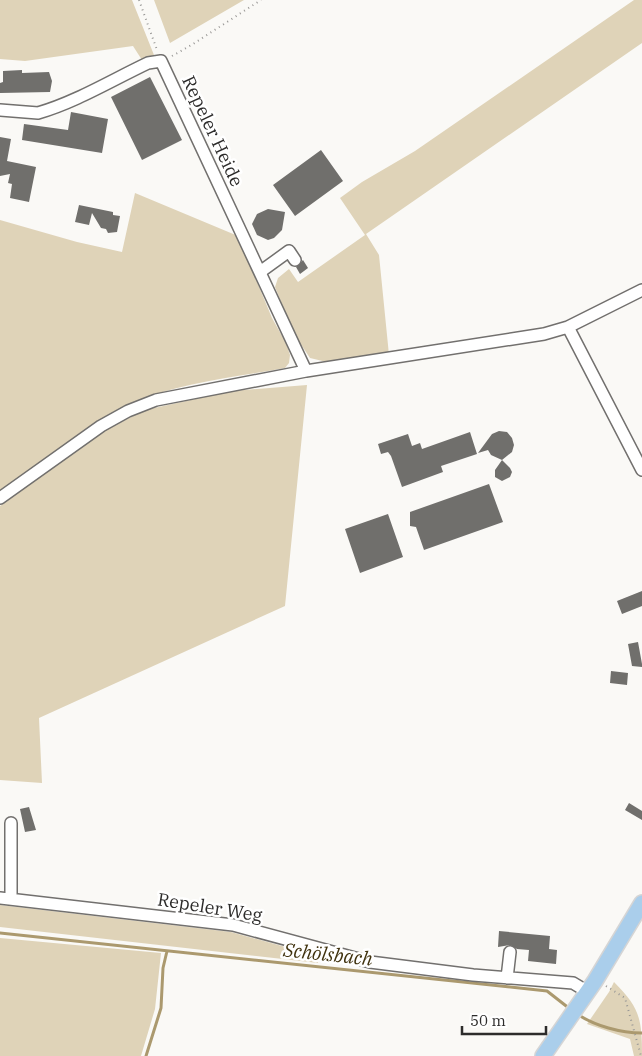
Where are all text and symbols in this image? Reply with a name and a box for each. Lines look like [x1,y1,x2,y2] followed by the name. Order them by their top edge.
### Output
[177,72,249,190] street label: Repeler Heide
[156,887,264,927] street label: Repeler Weg
[281,937,374,971] water label: Schölsbach
[462,1004,546,1036] scale bar
[470,1011,506,1030] text: 50 m

